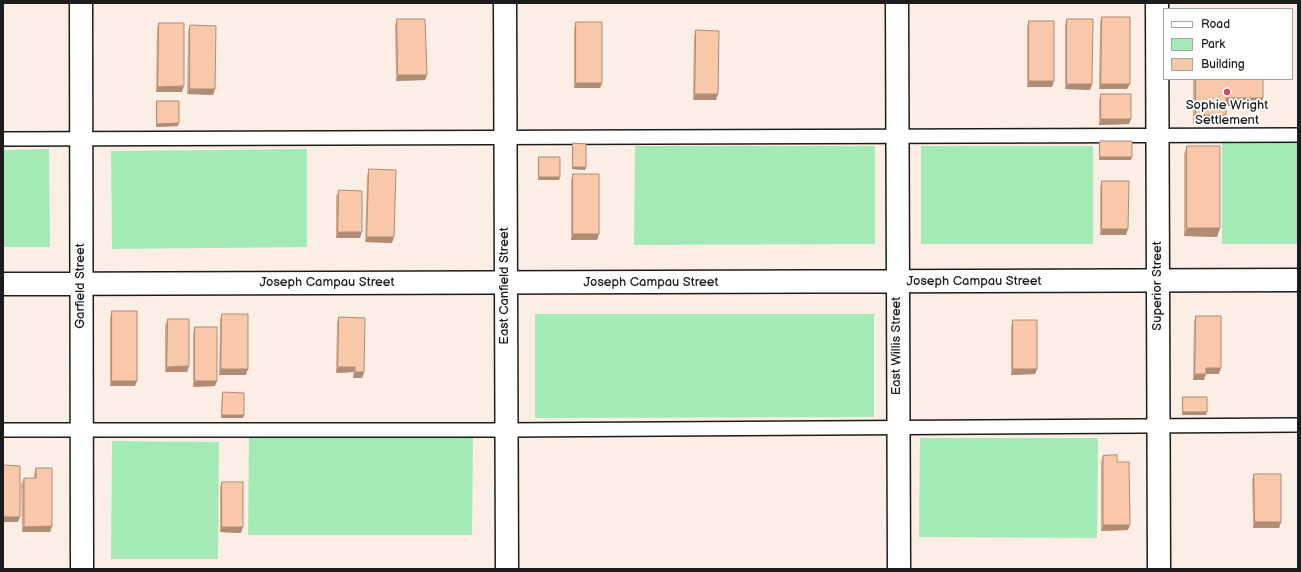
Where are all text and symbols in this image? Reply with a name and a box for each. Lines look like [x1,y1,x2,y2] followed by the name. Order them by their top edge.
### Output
[1163,8,1293,80] legend
[1201,17,1230,32] text: Road
[1201,37,1225,52] text: Park
[1201,57,1245,72] text: Building
[1222,87,1232,97] marker: Sophie Wright Settlement
[1186,98,1268,129] place label: Sophie Wright Settlement
[497,227,513,345] street label: East Canfield Street
[1150,241,1166,331] street label: Superior Street
[73,243,89,329] street label: Garfield Street
[907,274,1041,290] street label: Joseph Campau Street
[260,275,394,291] street label: Joseph Campau Street
[584,275,718,291] street label: Joseph Campau Street
[889,297,905,395] street label: East Willis Street

